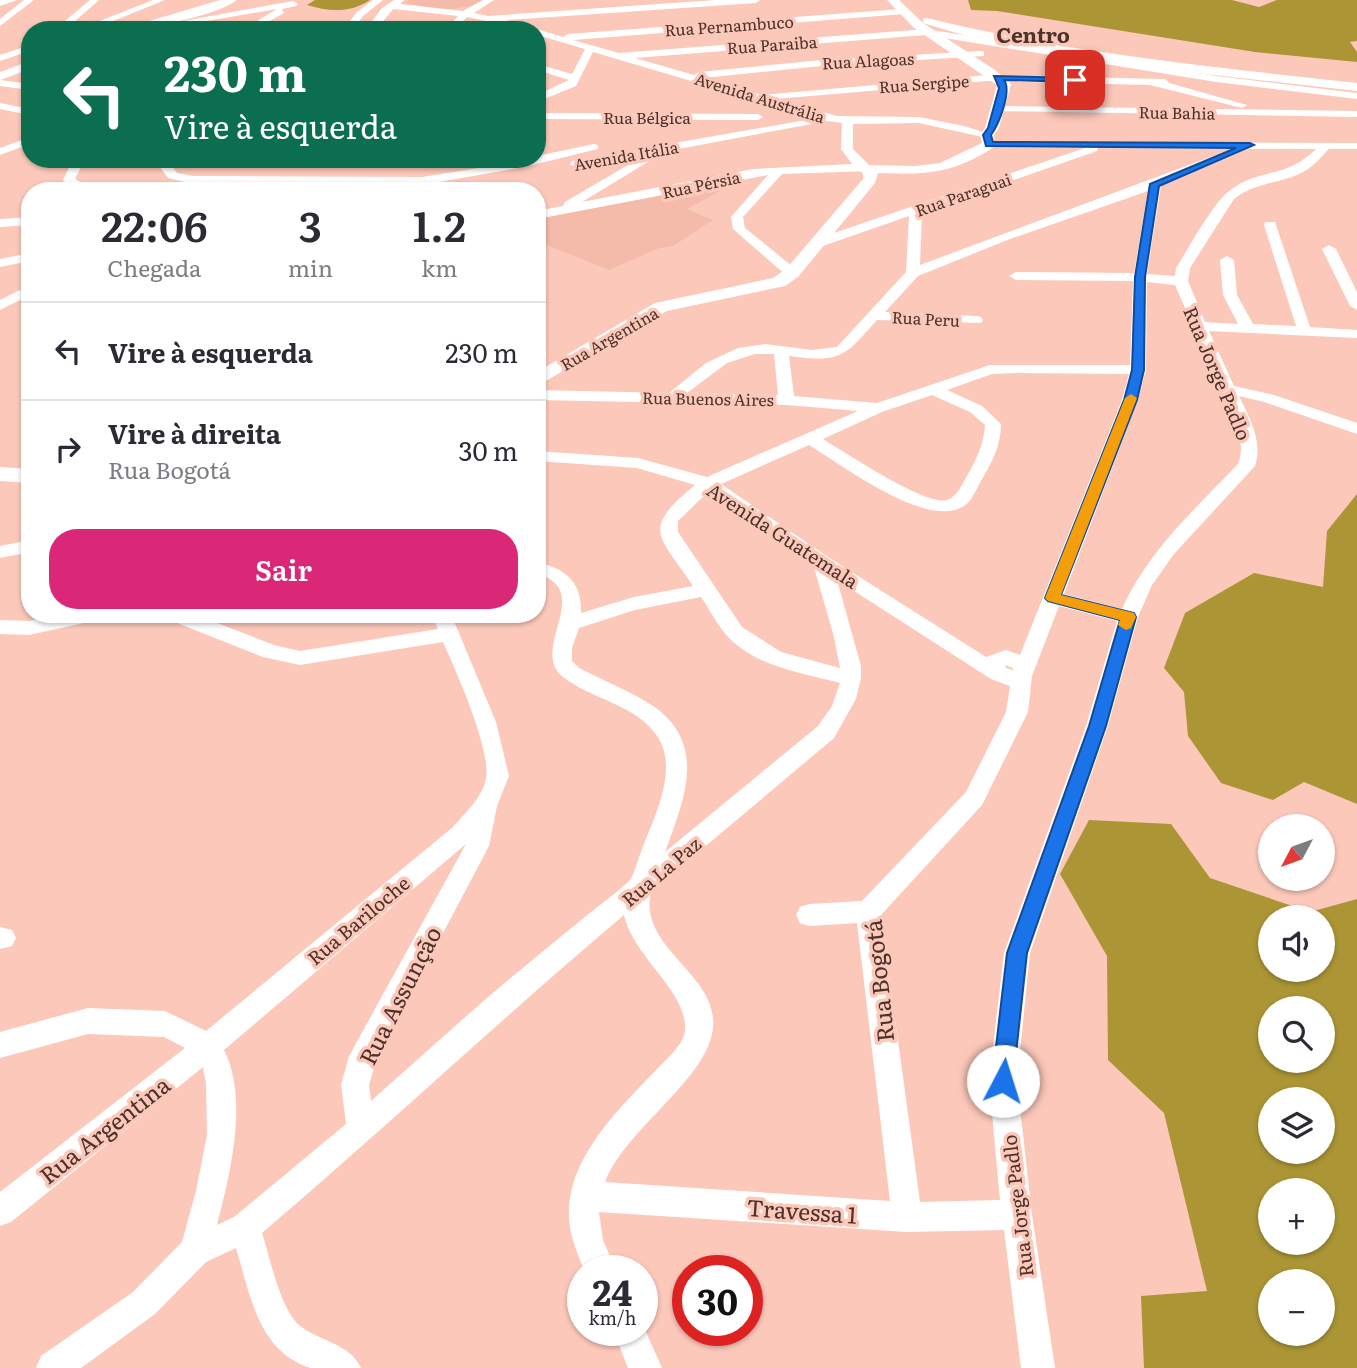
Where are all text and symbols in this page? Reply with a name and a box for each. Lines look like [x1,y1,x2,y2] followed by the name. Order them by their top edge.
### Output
[664,9,794,41] street label: Rua Pernambuco
[996,18,1070,49] district label: Centro
[726,29,818,59] street label: Rua Paraiba
[164,34,307,107] text: 230 m
[821,46,915,74] street label: Rua Alagoas
[49,49,140,140] icon: left
[1045,50,1105,110] pin
[1056,61,1094,99] icon: arrive
[692,66,828,128] street label: Avenida Austrália
[878,68,970,98] street label: Rua Sergipe
[1139,99,1216,125] street label: Rua Bahia
[164,101,397,149] text: Vire à esquerda
[603,105,691,129] street label: Rua Bélgica
[572,134,680,176] street label: Avenida Itália
[660,164,743,204] street label: Rua Pérsia
[912,166,1014,222] street label: Rua Paraguai
[101,193,208,255] text: 22:06
[299,193,322,255] text: 3
[413,193,466,255] text: 1.2
[107,250,201,284] text: Chegada
[288,250,333,284] text: min
[421,250,458,284] text: km
[555,300,663,376] street label: Rua Argentina
[1177,302,1259,444] street label: Rua Jorge Padlo
[891,304,961,332] street label: Rua Peru
[49,332,87,370] icon: left
[108,332,313,371] text: Vire à esquerda
[445,332,518,371] text: 230 m
[642,385,774,411] street label: Rua Buenos Aires
[108,413,281,452] text: Vire à direita
[49,430,87,468] icon: right
[458,430,518,469] text: 30 m
[108,452,231,486] text: Rua Bogotá
[702,475,865,595] street label: Avenida Guatemala
[49,529,518,609] button: Sair
[1258,814,1335,891] north arrow
[1258,814,1335,1346] map controls
[615,829,707,913] street label: Rua La Paz
[301,869,415,971] street label: Rua Bariloche
[1258,905,1335,982] button: sound
[855,918,901,1044] street label: Rua Bogotá
[349,920,449,1070] street label: Rua Assunção
[1258,996,1335,1073] button: search
[966,1044,1040,1118] position arrow
[31,1067,177,1191] street label: Rua Argentina
[1258,1087,1335,1164] button: layers
[994,1133,1040,1279] street label: Rua Jorge Padlo
[1258,1178,1335,1255] button: +
[746,1189,858,1231] street label: Travessa 1
[672,1255,763,1346] speed limit sign: 30
[593,1265,632,1317] text: 24
[1258,1269,1335,1346] button: −
[589,1304,636,1331] text: km/h

